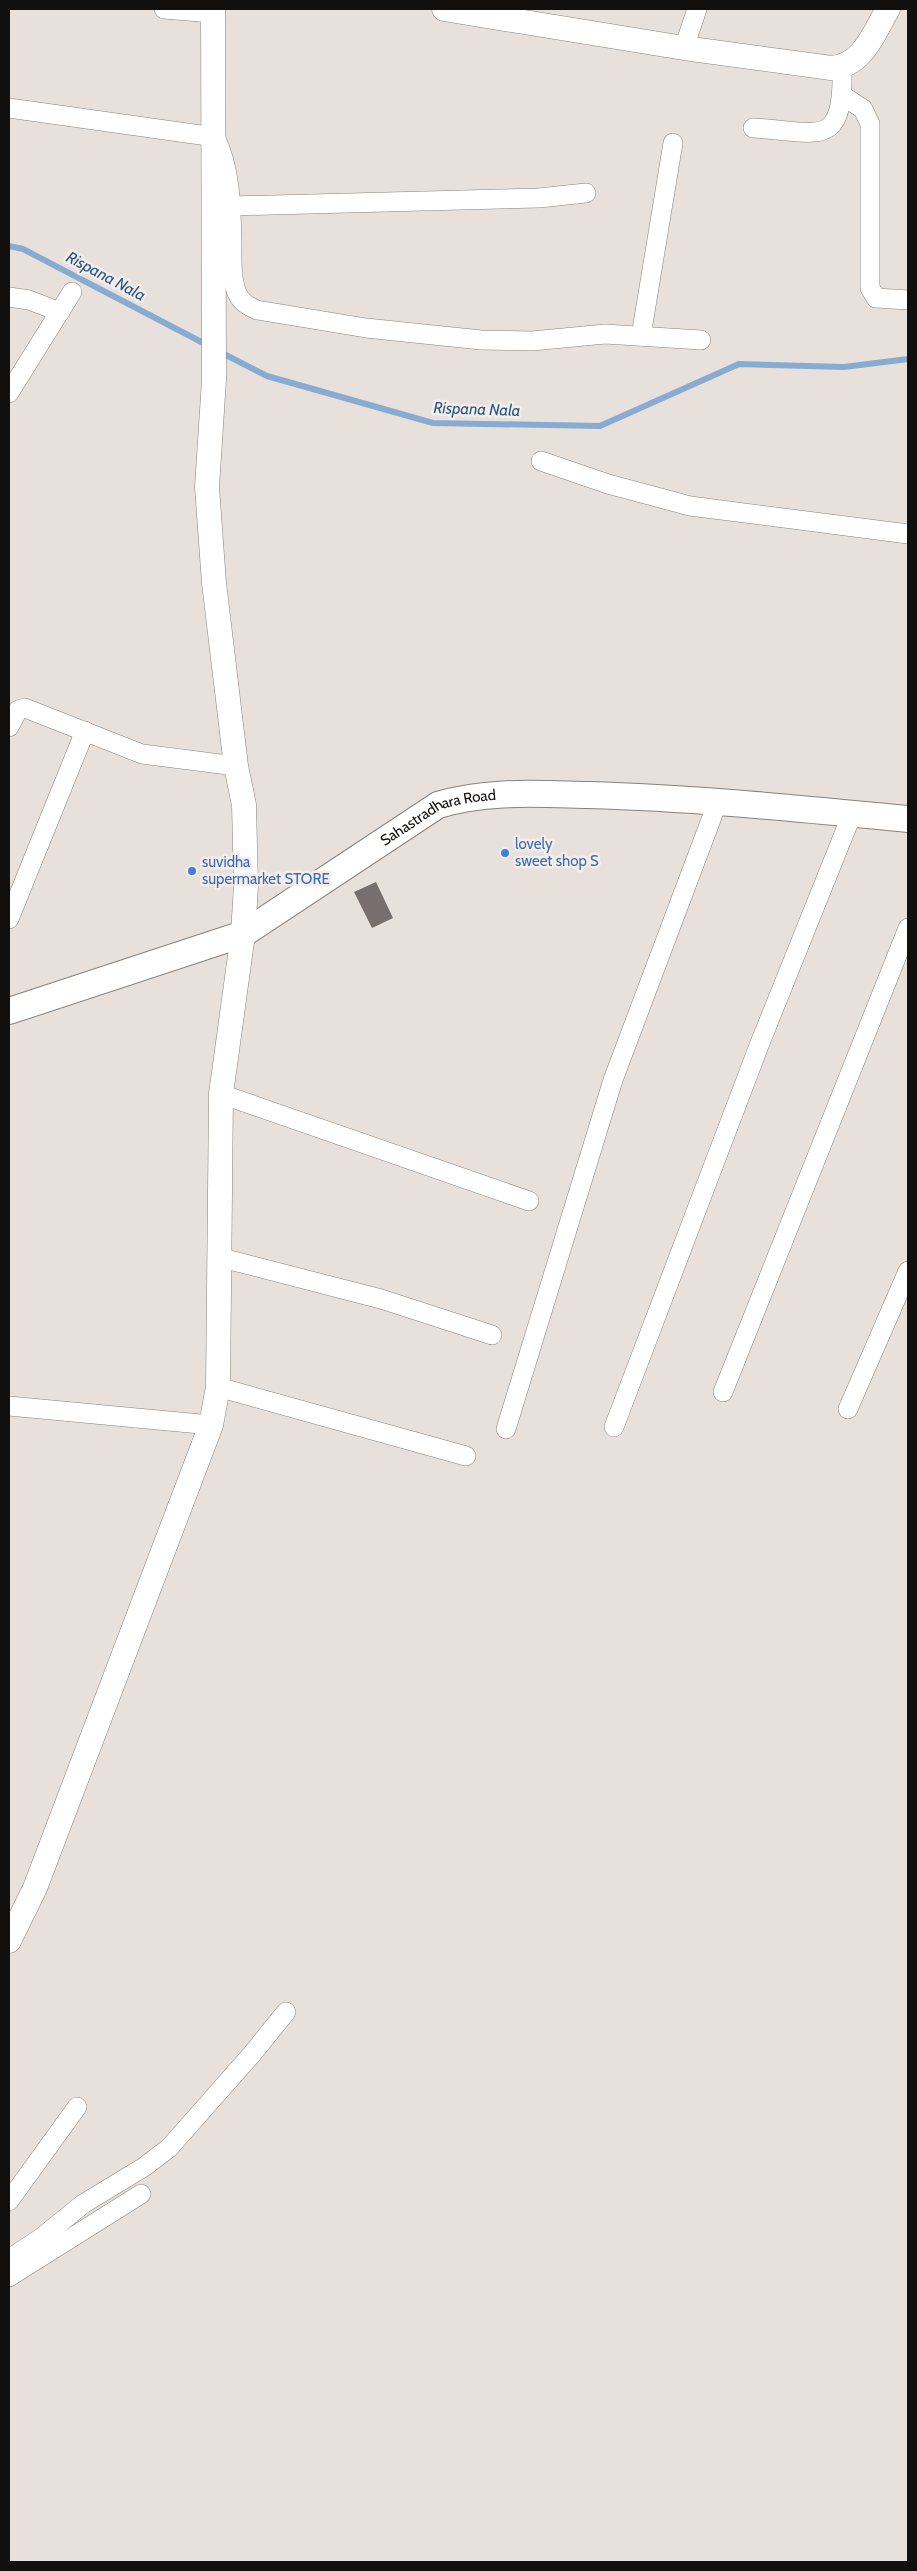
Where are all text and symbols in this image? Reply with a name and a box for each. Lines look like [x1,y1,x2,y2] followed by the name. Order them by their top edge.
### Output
[63,247,149,305] water label: Rispana Nala
[433,398,521,420] water label: Rispana Nala
[377,786,497,850] street label: Sahastradhara Road
[515,835,599,870] place label: lovely sweet shop S
[499,847,511,859] marker: lovely sweet shop S
[202,853,330,888] place label: suvidha supermarket STORE
[186,865,198,877] marker: suvidha supermarket STORE

